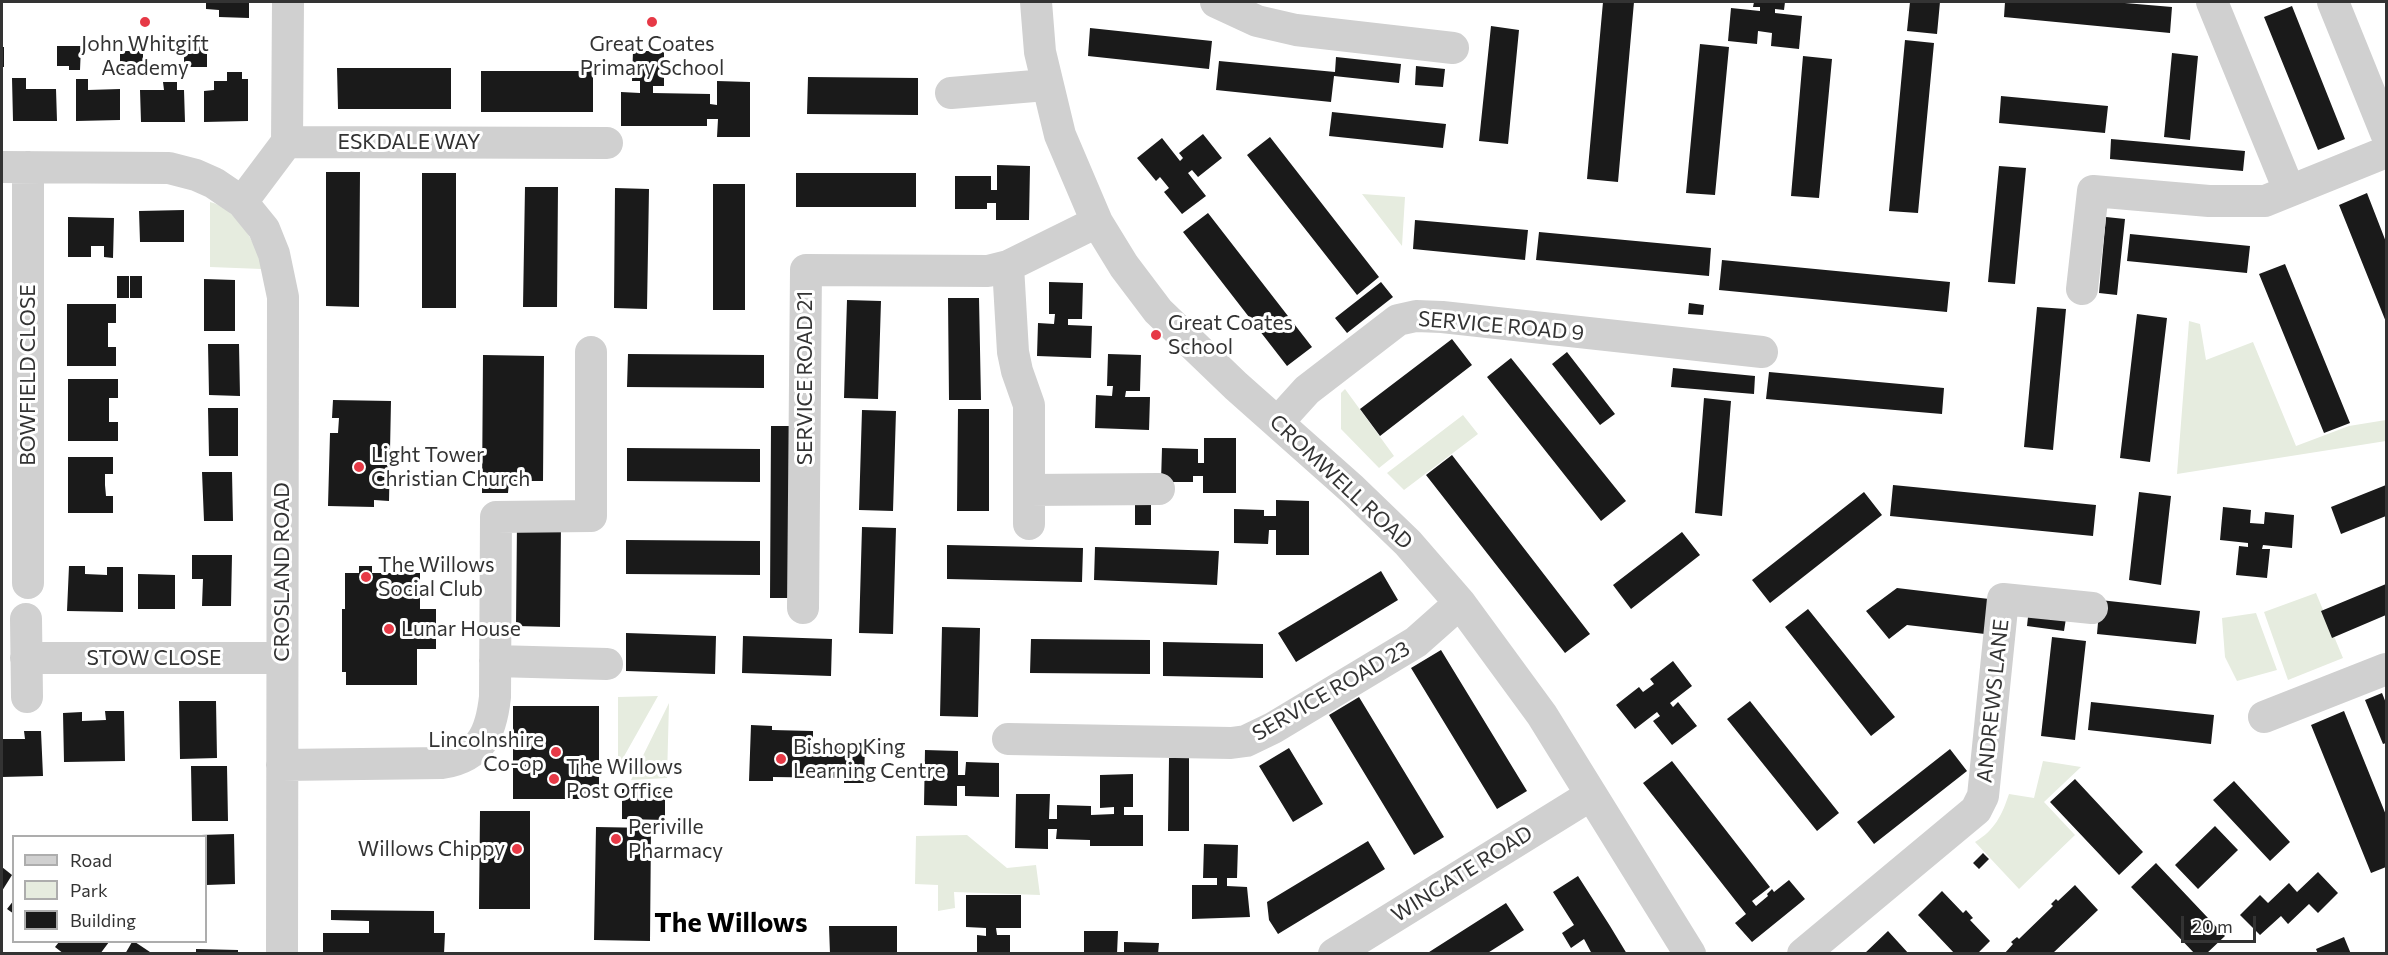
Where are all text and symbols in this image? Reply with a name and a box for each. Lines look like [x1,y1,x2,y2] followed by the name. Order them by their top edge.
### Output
[138,15,152,29] marker: John Whitgift Academy
[645,15,659,29] marker: Great Coates Primary School
[81,31,209,81] place label: John Whitgift Academy
[580,31,724,81] place label: Great Coates Primary School
[338,129,480,155] street label: ESKDALE WAY
[15,284,41,466] street label: BOWFIELD CLOSE
[792,291,818,465] street label: SERVICE ROAD 21
[1417,306,1585,346] street label: SERVICE ROAD 9
[1168,310,1293,360] place label: Great Coates School
[1149,328,1163,342] marker: Great Coates School
[1264,409,1418,555] street label: CROMWELL ROAD
[371,442,530,492] place label: Light Tower Christian Church
[352,460,366,474] marker: Light Tower Christian Church
[269,482,295,662] street label: CROSLAND ROAD
[378,552,495,602] place label: The Willows Social Club
[359,570,373,584] marker: The Willows Social Club
[401,616,521,642] place label: Lunar House
[1972,618,2014,784] street label: ANDREWS LANE
[382,622,396,636] marker: Lunar House
[1248,636,1414,746] street label: SERVICE ROAD 23
[87,645,221,671] street label: STOW CLOSE
[428,727,544,777] place label: Lincolnshire Co-op
[793,734,946,784] place label: Bishop King Learning Centre
[549,745,563,759] marker: Lincolnshire Co-op
[774,752,788,766] marker: Bishop King Learning Centre
[566,754,683,804] place label: The Willows Post Office
[547,772,561,786] marker: The Willows Post Office
[628,814,723,864] place label: Periville Pharmacy
[1387,821,1537,927] street label: WINGATE ROAD
[609,832,623,846] marker: Periville Pharmacy
[12,835,207,943] legend
[358,836,505,862] place label: Willows Chippy
[510,842,524,856] marker: Willows Chippy
[70,849,112,871] text: Road
[70,879,108,901] text: Park
[2184,904,2259,942] scale bar
[654,907,808,939] district label: The Willows
[70,909,136,931] text: Building
[2192,915,2233,937] text: 20 m

